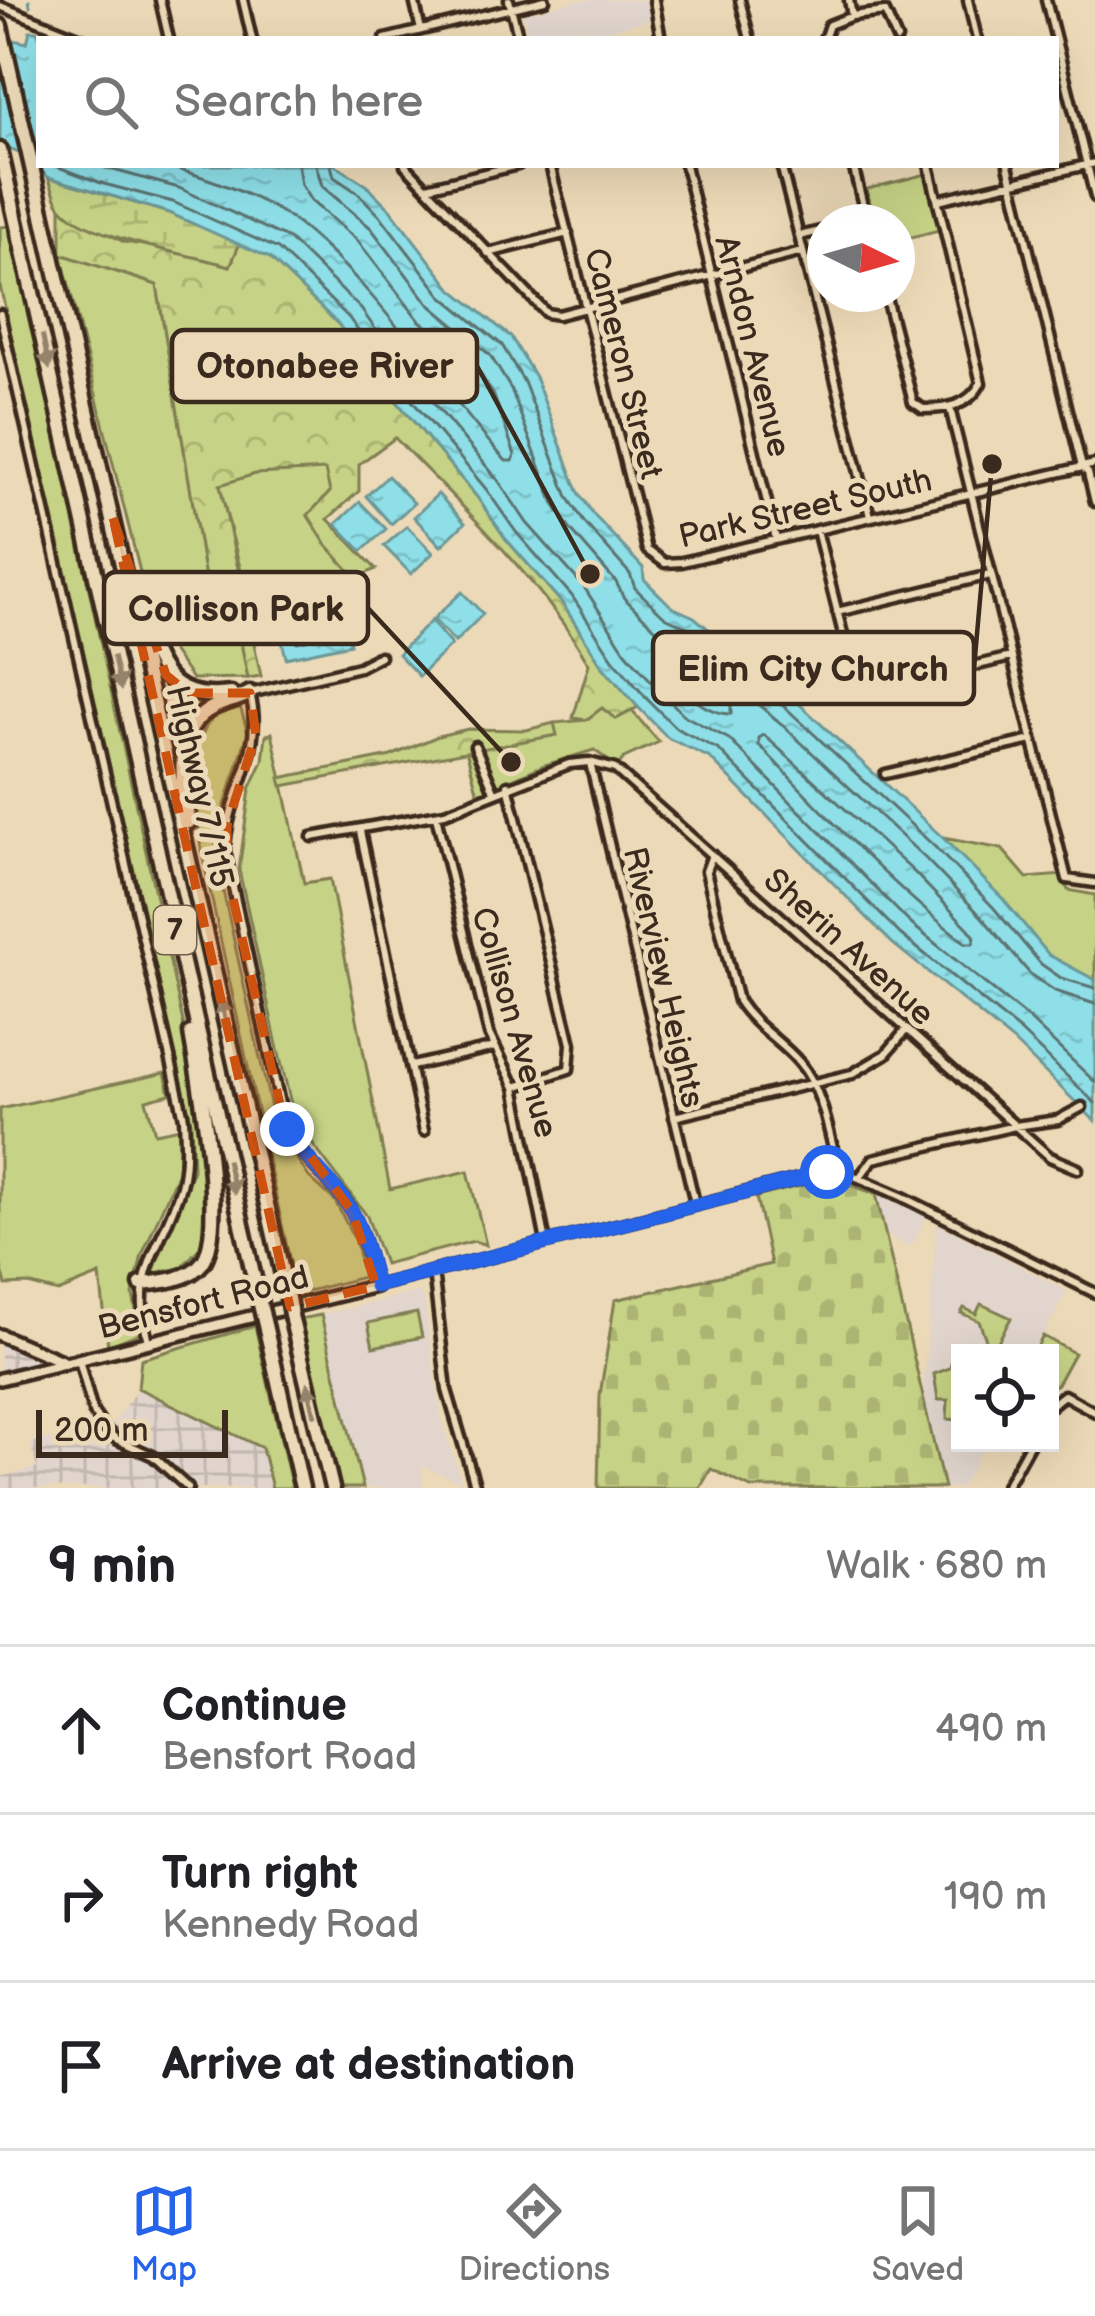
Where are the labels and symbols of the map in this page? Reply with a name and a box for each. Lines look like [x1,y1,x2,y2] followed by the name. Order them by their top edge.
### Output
[807,204,915,312] north arrow
[705,232,799,461] street label: Arndon Avenue
[575,244,671,483] street label: Cameron Street
[172,330,477,402] callout: Otonabee River
[37,334,56,372] one-way arrow
[196,346,454,389] text: Otonabee River
[675,460,936,558] street label: Park Street South
[104,572,368,644] callout: Collison Park
[128,589,344,632] text: Collison Park
[653,632,974,704] callout: Elim City Church
[677,649,949,692] text: Elim City Church
[108,655,127,692] one-way arrow
[156,682,242,891] street label: Highway 7/115
[614,843,712,1112] street label: Riverview Heights
[755,860,942,1035] street label: Sherin Avenue
[462,903,566,1142] street label: Collison Avenue
[154,906,196,954] road number: 7
[214,996,233,1034] one-way arrow
[260,1102,314,1156] route end
[800,1145,854,1199] route start
[222,1158,241,1195] one-way arrow
[94,1257,313,1348] street label: Bensfort Road
[301,1380,320,1417] one-way arrow
[36,1404,228,1457] scale bar

